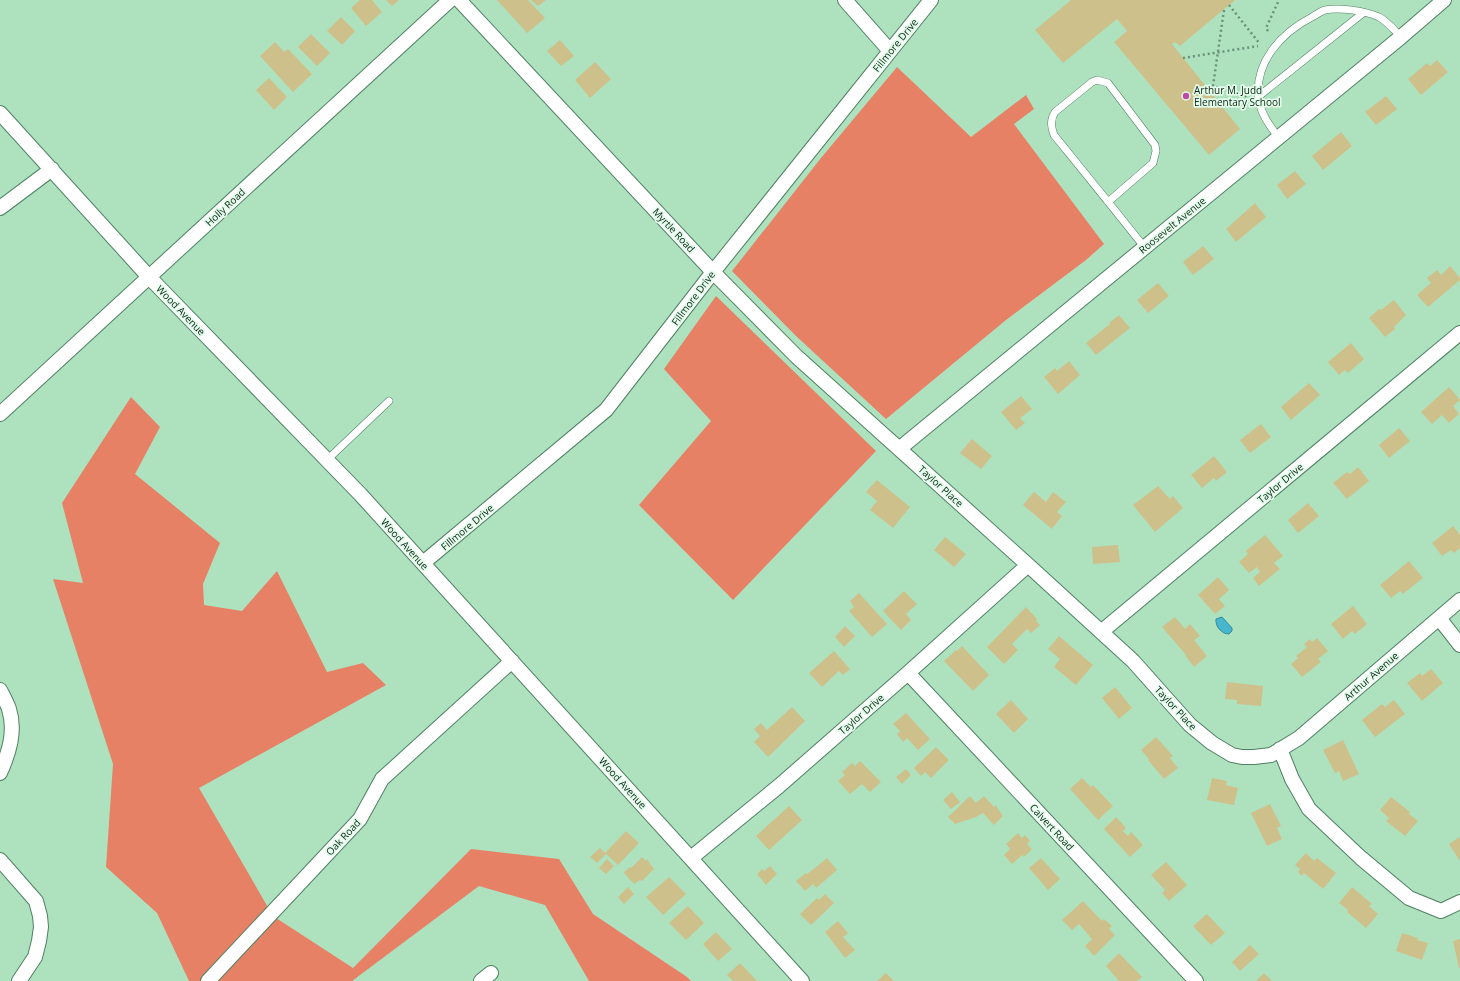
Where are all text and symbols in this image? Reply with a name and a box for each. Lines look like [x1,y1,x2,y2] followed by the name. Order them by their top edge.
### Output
[869,15,921,75] street label: Fillmore Drive
[1194,83,1280,109] place label: Arthur M. Judd Elementary School
[1181,91,1191,101] marker: Arthur M. Judd Elementary School
[202,185,248,229] street label: Holly Road
[1135,193,1209,256] street label: Roosevelt Avenue
[650,205,698,255] street label: Myrtle Road
[668,268,718,328] street label: Fillmore Drive
[153,282,209,338] street label: Wood Avenue
[1254,459,1306,506] street label: Taylor Drive
[916,462,967,510] street label: Taylor Place
[438,501,497,553] street label: Fillmore Drive
[378,515,432,573] street label: Wood Avenue
[1341,648,1401,704] street label: Arthur Avenue
[1152,683,1200,733] street label: Taylor Place
[835,690,887,738] street label: Taylor Drive
[596,754,650,812] street label: Wood Avenue
[1027,801,1077,853] street label: Calvert Road
[323,816,363,858] street label: Oak Road

